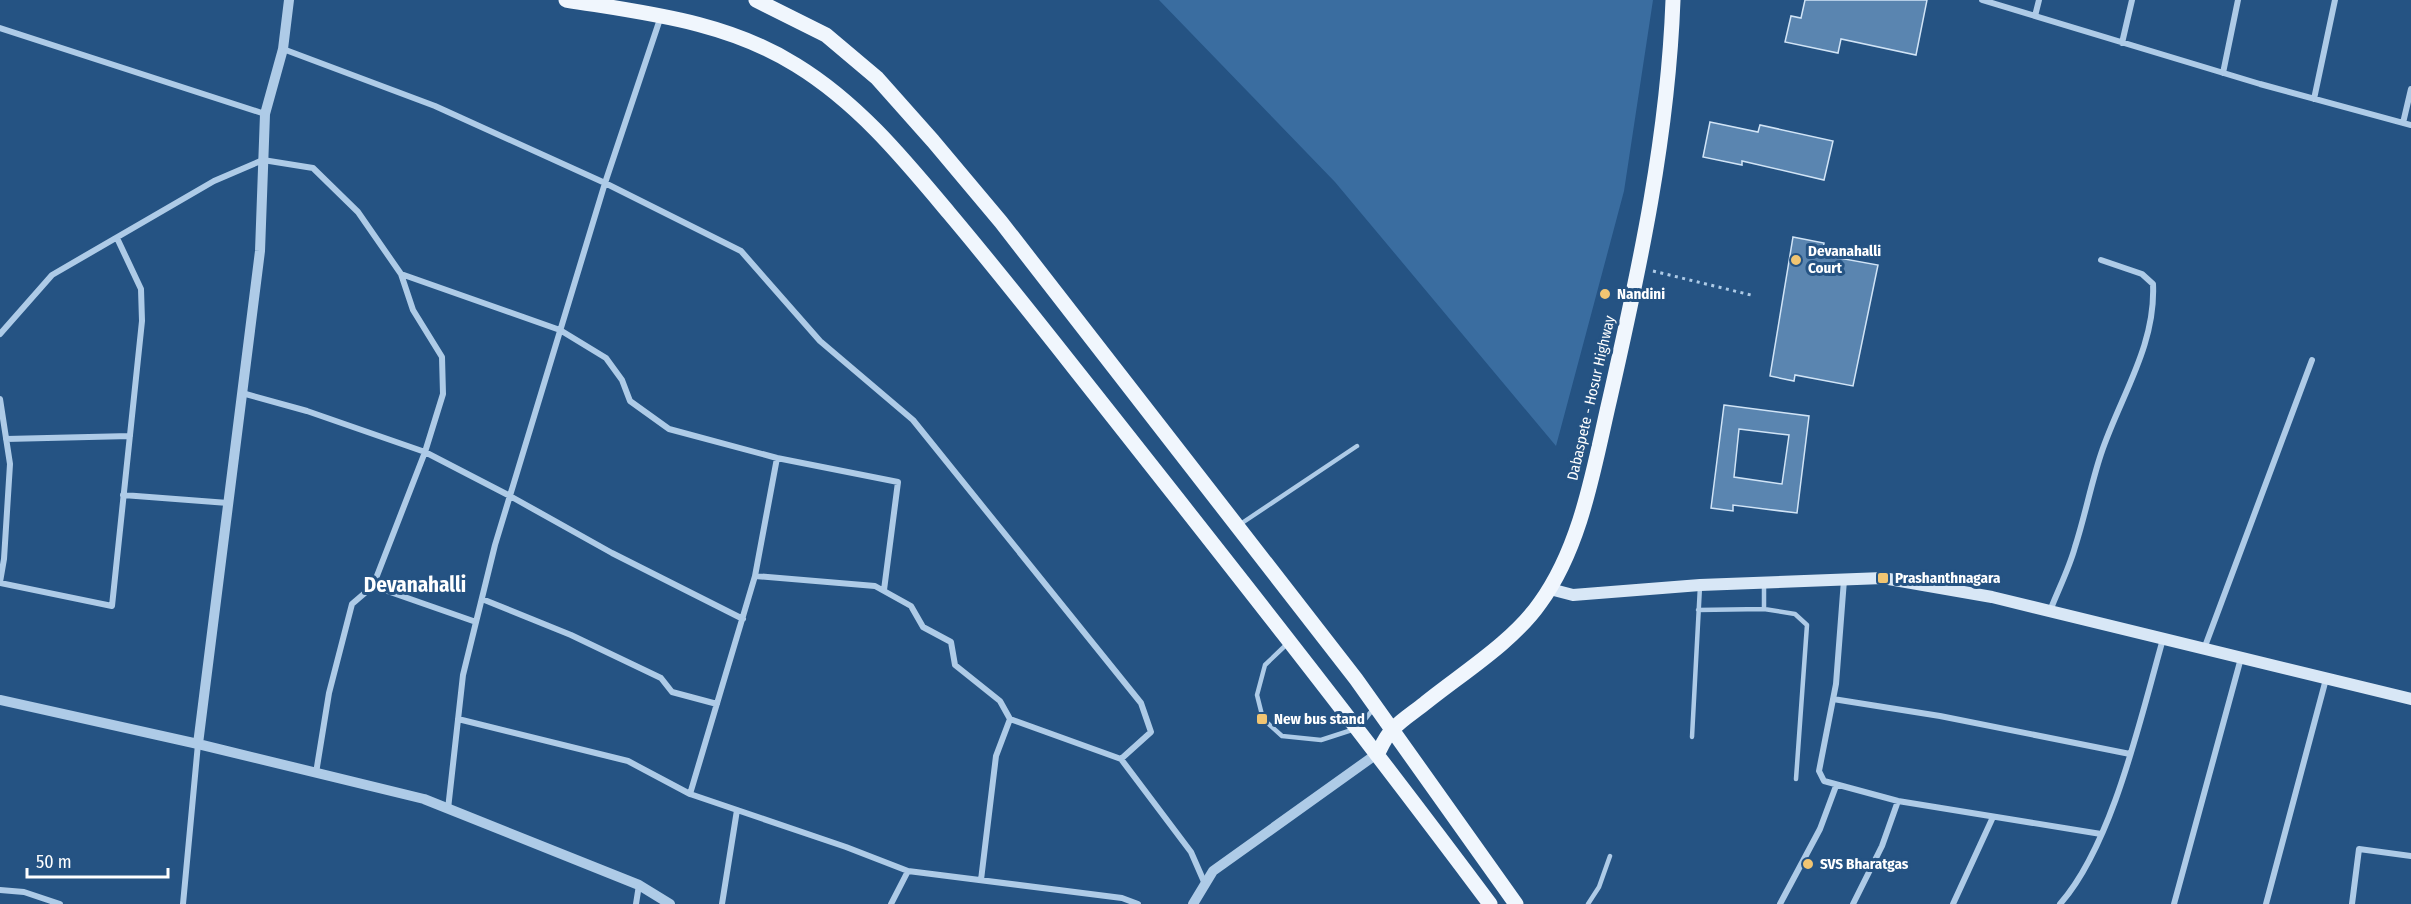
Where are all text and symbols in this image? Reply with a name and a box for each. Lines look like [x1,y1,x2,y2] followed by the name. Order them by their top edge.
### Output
[1808,242,1881,277] place label: Devanahalli Court
[1789,253,1803,267] marker: Devanahalli Court
[1617,285,1665,303] place label: Nandini
[1598,287,1612,301] marker: Nandini
[1563,313,1619,482] street label: Dabaspete - Hosur Highway
[1895,569,2001,587] place label: Prashanthnagara
[1876,571,1890,585] marker: Prashanthnagara
[364,572,466,598] district label: Devanahalli
[1274,710,1365,728] place label: New bus stand
[1255,712,1269,726] marker: New bus stand
[27,841,168,879] scale bar
[36,851,72,873] text: 50 m
[1820,855,1909,873] place label: SVS Bharatgas
[1801,857,1815,871] marker: SVS Bharatgas

